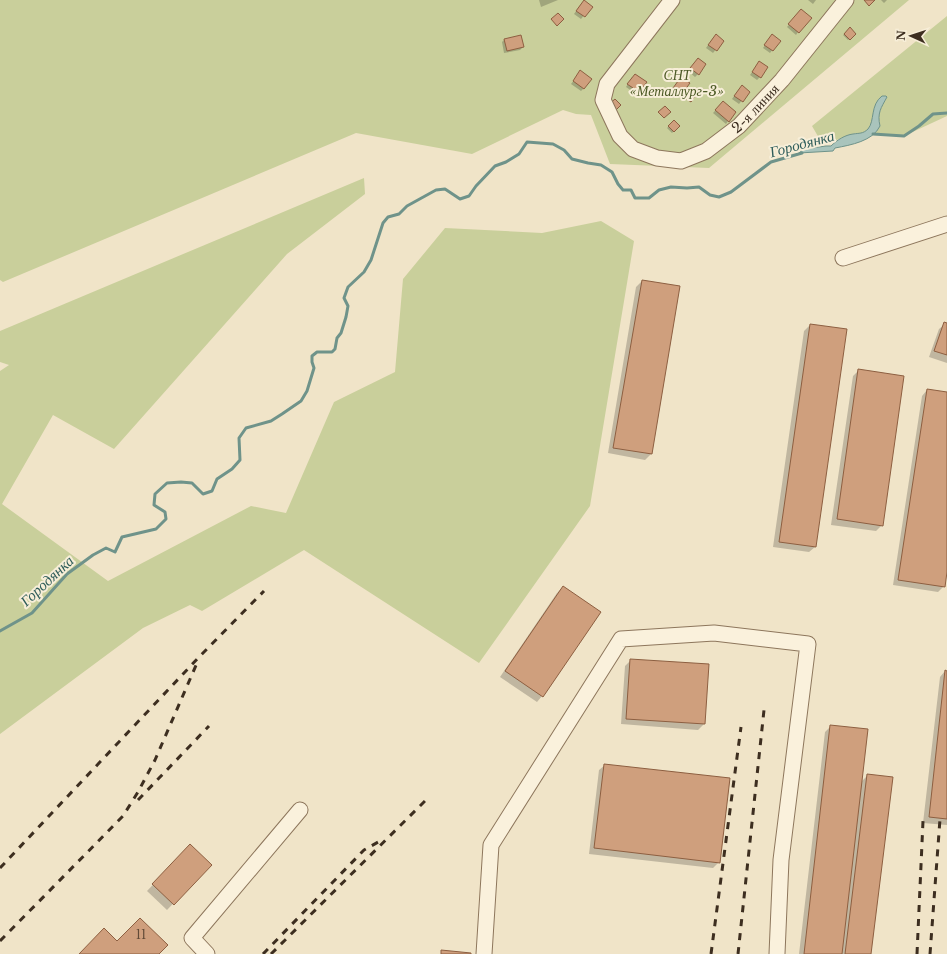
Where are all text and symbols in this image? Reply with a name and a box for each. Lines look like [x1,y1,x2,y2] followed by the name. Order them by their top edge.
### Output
[891,16,931,56] north arrow
[894,29,908,41] text: N
[630,66,724,100] park label: СНТ «Металлург-3»
[728,79,783,137] street label: 2-я линия
[766,126,836,162] water label: Городянка
[15,551,77,611] water label: Городянка
[136,927,146,942] house number: 11

